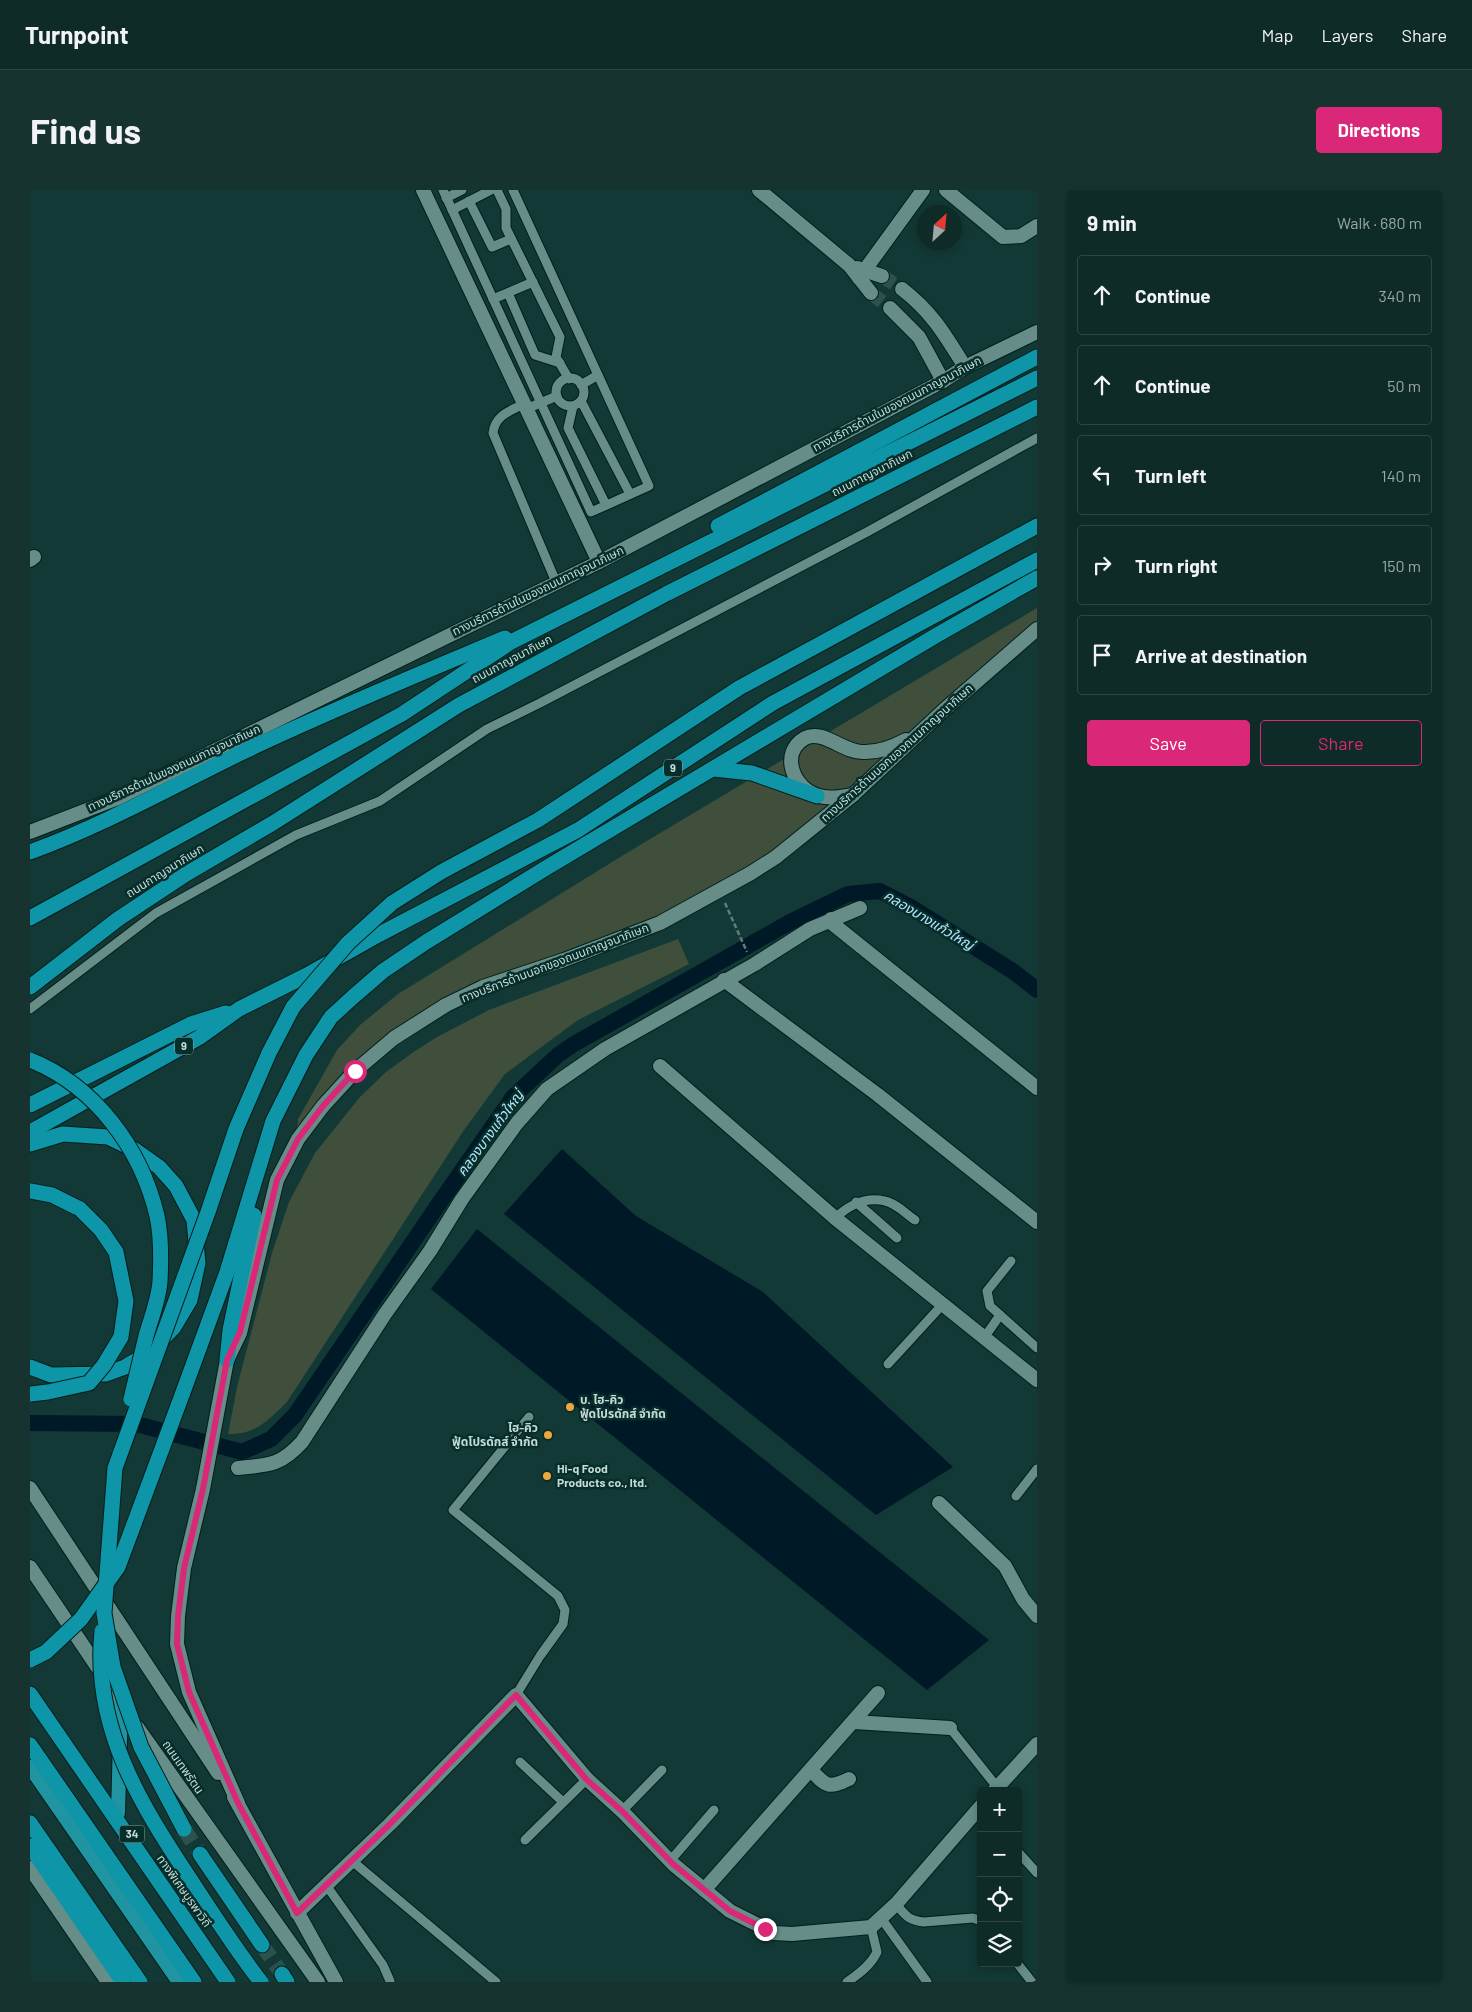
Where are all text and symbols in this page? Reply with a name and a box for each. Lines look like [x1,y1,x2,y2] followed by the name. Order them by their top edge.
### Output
[25,20,129,49] text: Turnpoint
[1261,24,1293,46] text: Map
[1321,24,1374,46] text: Layers
[1402,24,1447,46] text: Share
[1316,107,1442,153] button: Directions
[30,109,141,151] text: Find us
[917,205,962,250] north arrow
[1087,210,1137,235] text: 9 min
[1337,213,1422,232] text: Walk · 680 m
[1088,281,1116,309] icon: ahead
[1135,284,1211,307] text: Continue
[1378,286,1421,305] text: 340 m
[810,353,983,454] street label: ทางบริการด้านในของถนนกาญจนาภิเษก
[1088,371,1116,399] icon: ahead
[1135,374,1211,397] text: Continue
[1387,376,1421,395] text: 50 m
[829,446,914,499] street label: ถนนกาญจนาภิเษก
[1088,461,1116,489] icon: left
[1135,464,1206,487] text: Turn left
[1381,466,1421,485] text: 140 m
[450,542,626,638] street label: ทางบริการด้านในของถนนกาญจนาภิเษก
[1088,551,1116,579] icon: right
[1135,554,1217,577] text: Turn right
[1382,556,1421,575] text: 150 m
[469,631,554,685] street label: ถนนกาญจนาภิเษก
[1088,641,1116,669] icon: arrive
[1135,644,1307,667] text: Arrive at destination
[817,680,975,824] street label: ทางบริการด้านนอกของถนนกาญจนาภิเษก
[1087,720,1250,766] button: Save
[1260,720,1422,766] button: Share
[85,721,262,813] street label: ทางบริการด้านในของถนนกาญจนาภิเษก
[664,760,682,776] road number: 9
[123,841,206,900] street label: ถนนกาญจนาภิเษก
[881,886,979,954] water label: คลองบางแก้วใหญ่
[459,920,650,1004] street label: ทางบริการด้านนอกของถนนกาญจนาภิเษก
[175,1038,193,1054] road number: 9
[344,1060,367,1083] route start
[453,1085,528,1179] water label: คลองบางแก้วใหญ่
[580,1392,666,1422] place label: บ. ไฮ-คิว ฟู้ดโปรดักส์ จำกัด
[564,1401,576,1413] marker: บ. ไฮ-คิว ฟู้ดโปรดักส์ จำกัด
[452,1420,538,1450] place label: ไฮ-คิว ฟู้ดโปรดักส์ จำกัด
[542,1429,554,1441] marker: ไฮ-คิว ฟู้ดโปรดักส์ จำกัด
[557,1461,647,1489] place label: Hi-q Food Products co., ltd.
[541,1470,553,1482] marker: Hi-q Food Products co., ltd.
[160,1737,207,1796] street label: ถนนเทพรัตน
[977,1787,1022,1967] map controls
[977,1787,1022,1832] button: +
[120,1826,144,1842] road number: 34
[977,1832,1022,1877] button: −
[154,1852,215,1930] street label: ทางพิเศษบูรพาวิถี
[977,1877,1022,1922] button: locate
[754,1918,777,1941] route end
[977,1922,1022,1967] button: layers

